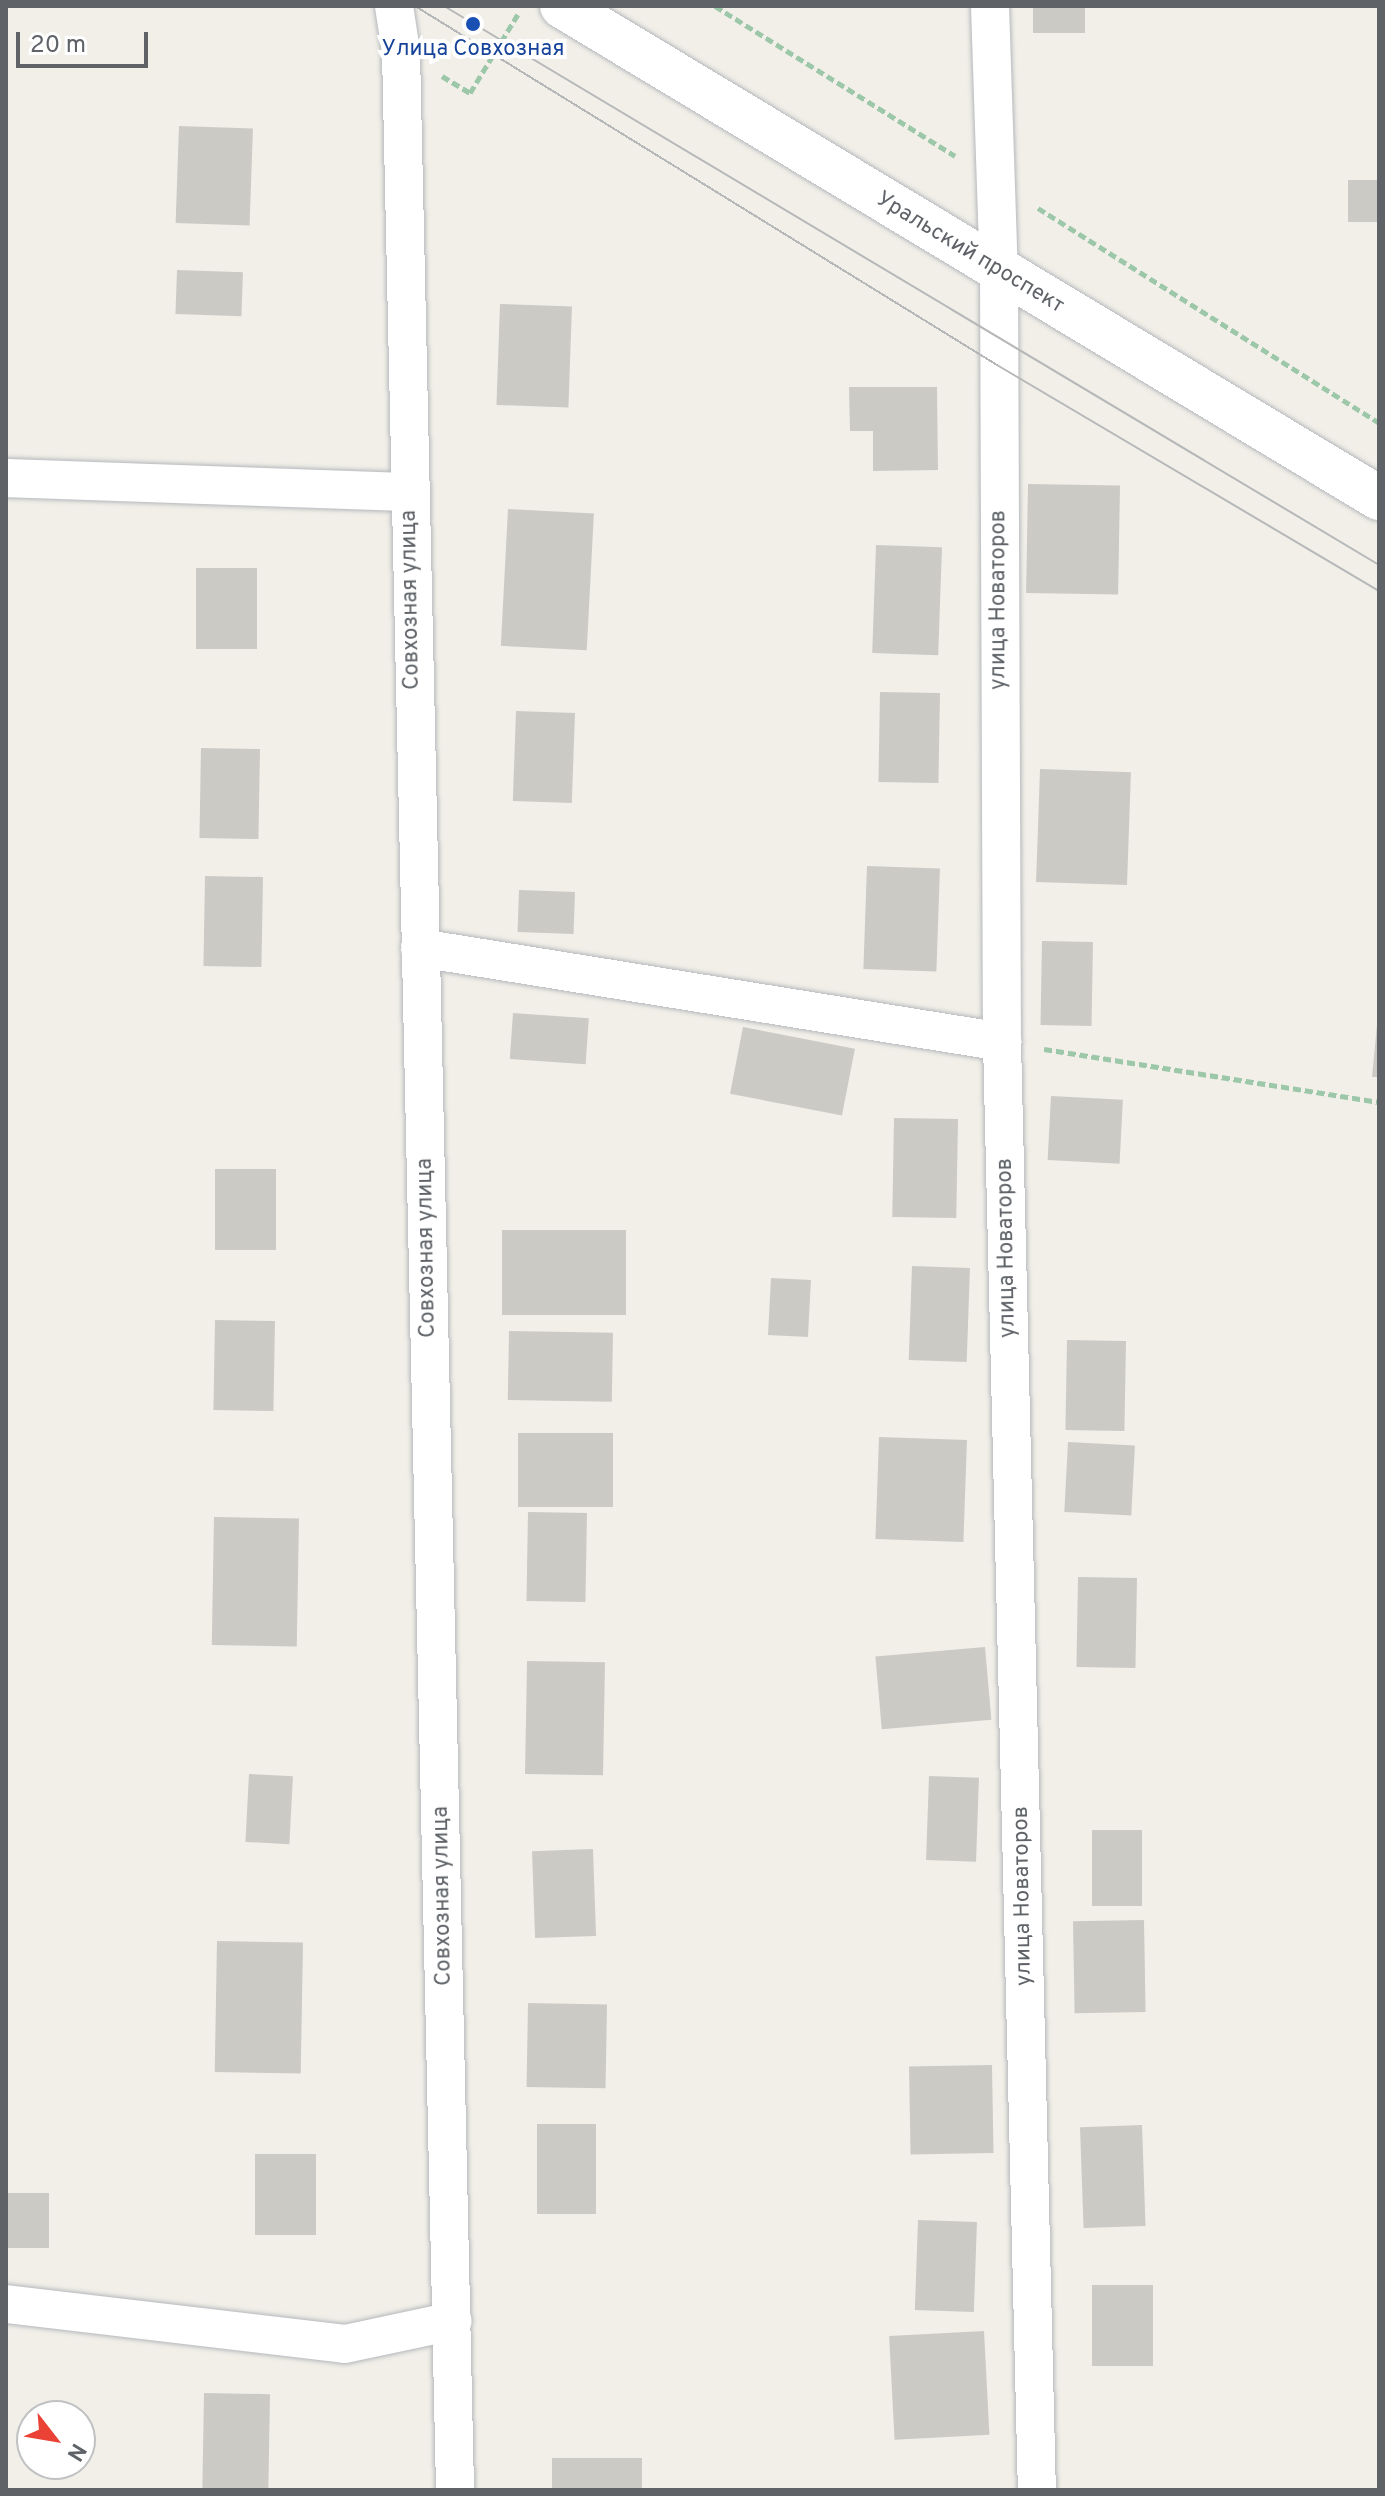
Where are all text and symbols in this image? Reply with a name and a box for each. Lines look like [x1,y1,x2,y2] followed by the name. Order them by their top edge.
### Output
[464,15,482,33] marker: Улица Совхозная
[20,16,152,66] scale bar
[30,31,86,61] text: 20 m
[382,37,564,63] place label: Улица Совхозная
[871,186,1069,320] street label: Уральский проспект
[396,510,426,690] street label: Совхозная улица
[986,510,1012,690] street label: улица Новаторов
[412,1158,442,1338] street label: Совхозная улица
[992,1158,1022,1338] street label: улица Новаторов
[428,1806,458,1986] street label: Совхозная улица
[1008,1806,1038,1986] street label: улица Новаторов
[16,2400,96,2480] north arrow
[60,2438,91,2465] text: N

